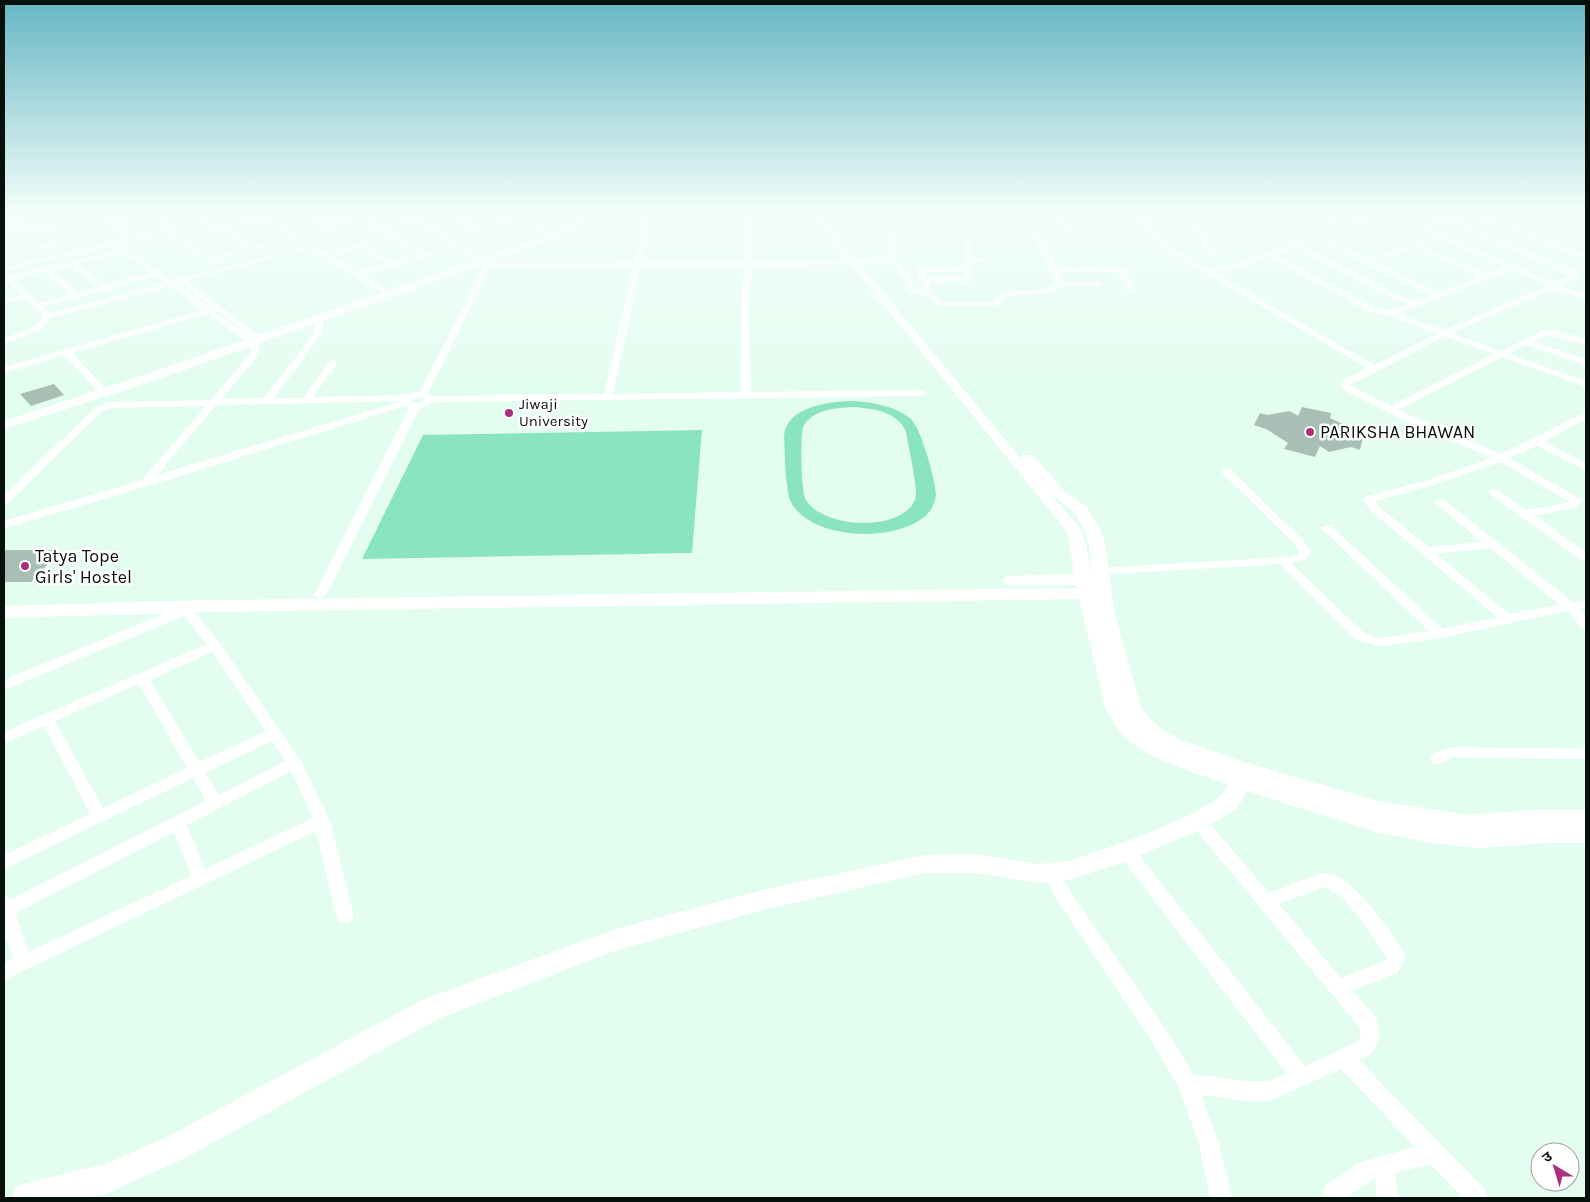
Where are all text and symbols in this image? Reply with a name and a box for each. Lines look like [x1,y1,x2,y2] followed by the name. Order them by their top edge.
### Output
[519,395,588,430] place label: Jiwaji University
[503,407,515,419] marker: Jiwaji University
[1320,421,1475,443] place label: PARIKSHA BHAWAN
[1304,426,1316,438] marker: PARIKSHA BHAWAN
[35,545,132,588] place label: Tatya Tope Girls' Hostel
[19,560,31,572] marker: Tatya Tope Girls' Hostel
[1530,1142,1580,1192] north arrow
[1539,1147,1556,1166] text: उ

